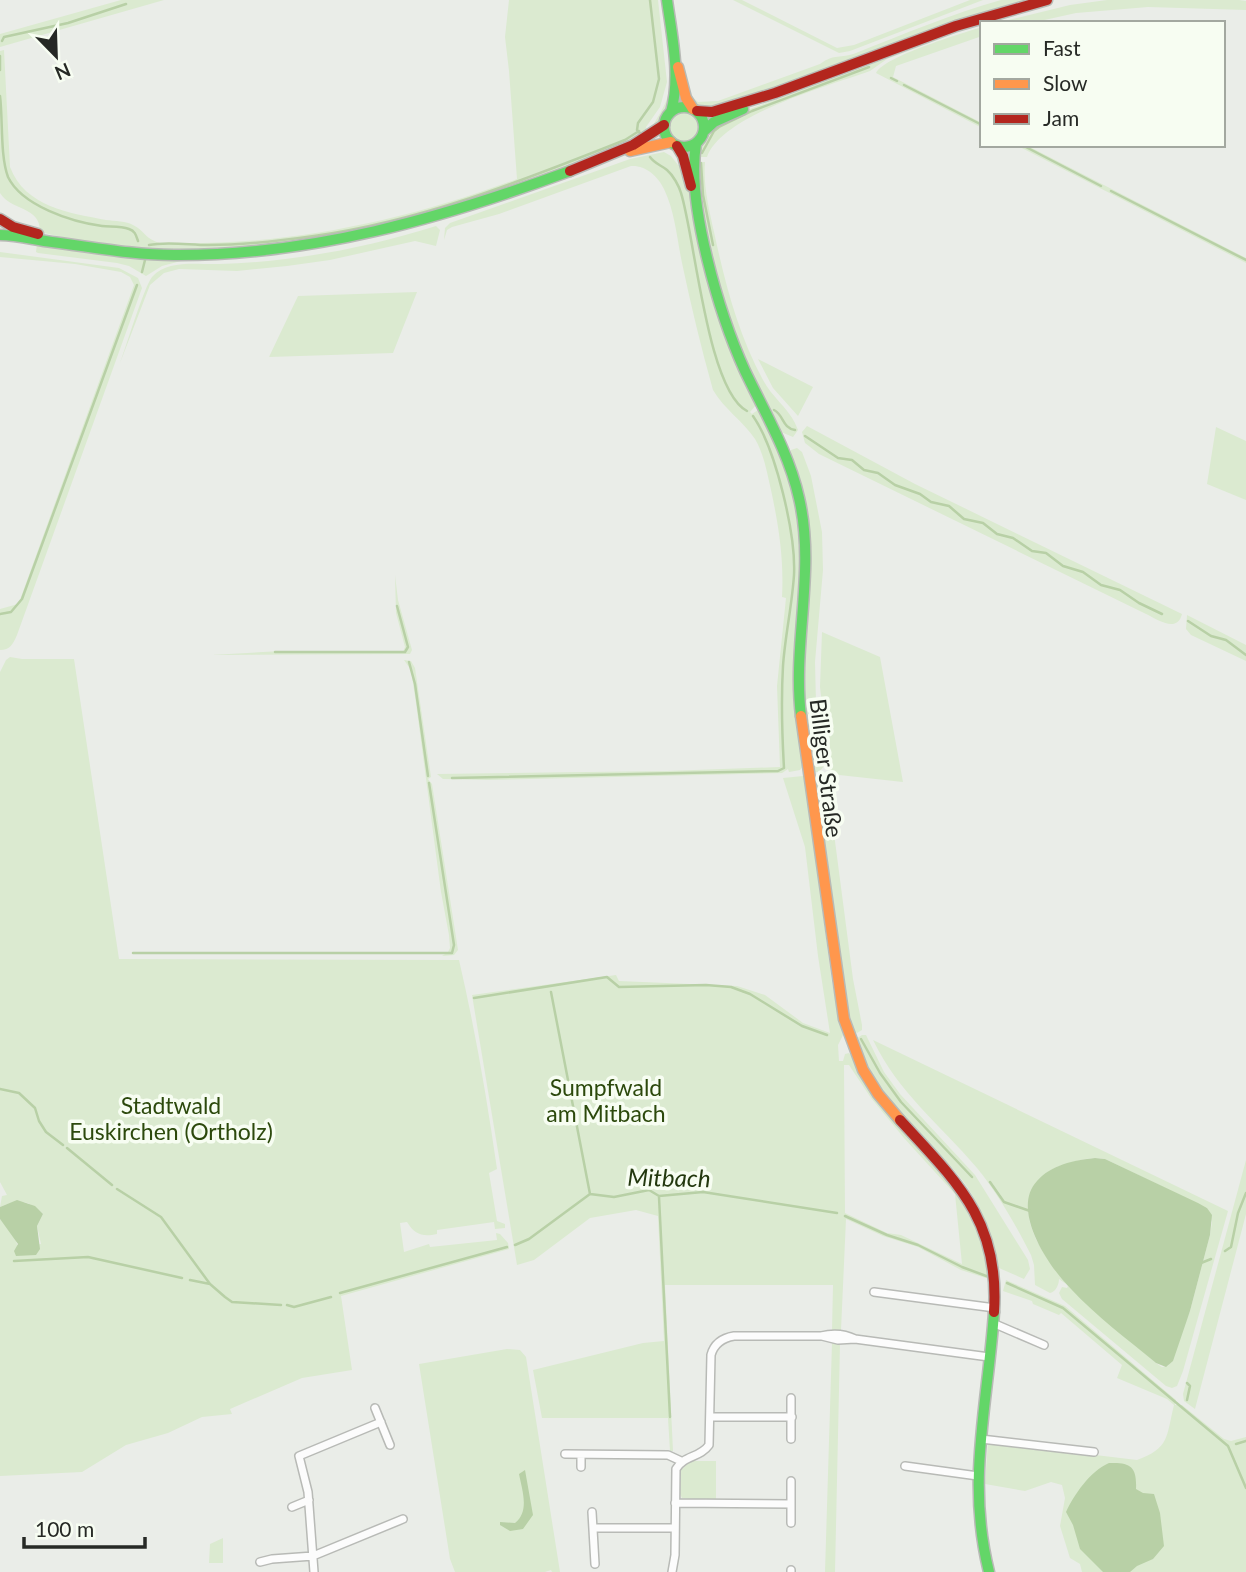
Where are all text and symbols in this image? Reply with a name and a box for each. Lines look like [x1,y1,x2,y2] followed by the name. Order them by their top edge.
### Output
[21,21,91,91] north arrow
[980,21,1225,147] legend
[1043,35,1081,60] text: Fast
[52,59,74,86] text: N
[1043,70,1088,95] text: Slow
[1043,105,1079,130] text: Jam
[805,697,849,839] street label: Billiger Straße
[546,1073,666,1127] park label: Sumpfwald am Mitbach
[69,1091,273,1145] park label: Stadtwald Euskirchen (Ortholz)
[627,1162,711,1192] water label: Mitbach
[24,1506,145,1550] scale bar
[35,1516,94,1541] text: 100 m

